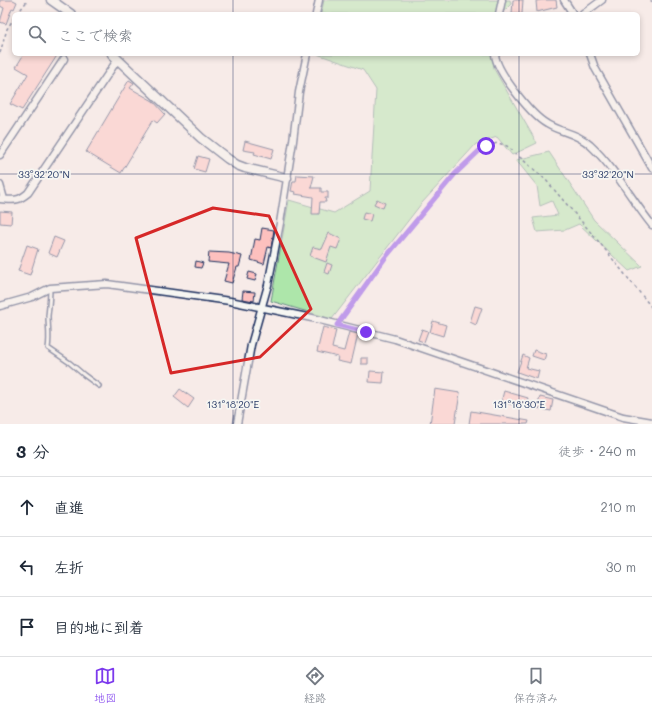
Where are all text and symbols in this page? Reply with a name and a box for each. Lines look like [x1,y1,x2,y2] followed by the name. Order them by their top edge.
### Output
[12,12,640,56] search box
[26,23,48,45] icon: search
[58,25,133,45] text: ここで検索
[477,137,495,155] route start
[18,167,70,181] text: 33°32'20"N
[582,167,634,181] text: 33°32'20"N
[357,323,375,341] route end
[207,397,259,411] text: 131°18'20"E
[493,397,546,411] text: 131°18'30"E
[16,440,49,462] text: 3 分
[559,442,636,459] text: 徒歩 · 240 m
[16,496,38,518] icon: ahead
[54,497,84,517] text: 直進
[600,498,636,515] text: 210 m
[16,556,38,578] icon: left
[54,557,84,577] text: 左折
[606,558,636,575] text: 30 m
[16,616,38,638] icon: arrive
[54,617,144,637] text: 目的地に到着
[94,665,116,705] tab: 地図
[304,665,326,705] tab: 経路
[514,665,558,705] tab: 保存済み

